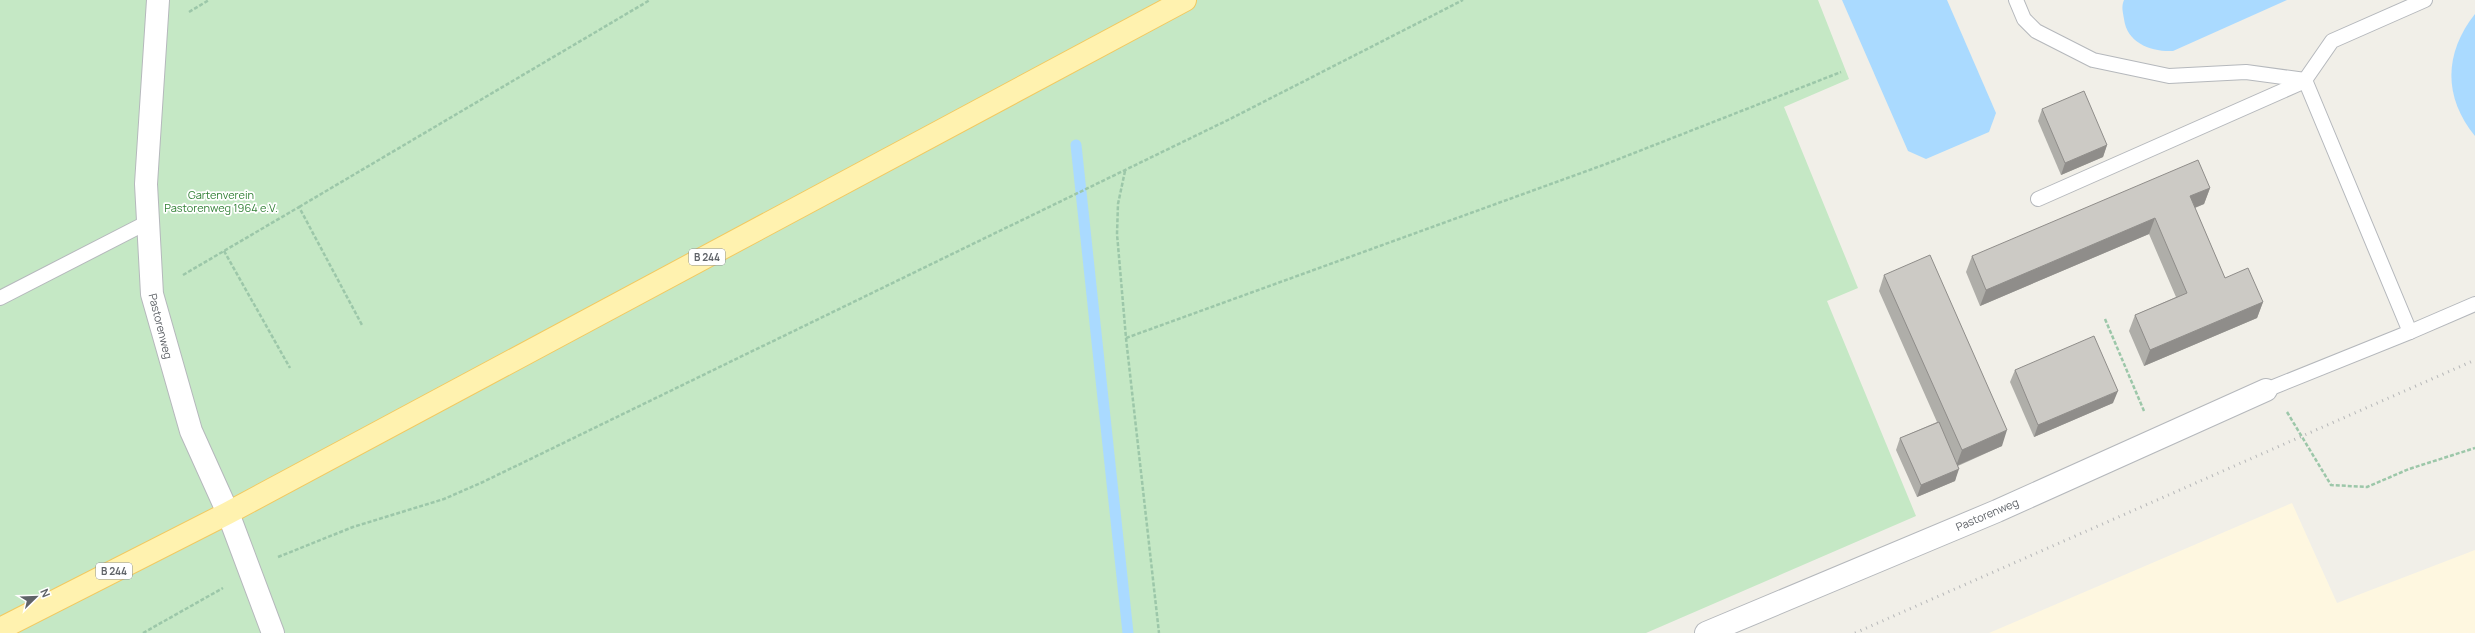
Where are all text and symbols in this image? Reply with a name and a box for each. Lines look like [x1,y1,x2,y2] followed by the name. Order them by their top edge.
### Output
[164,187,278,215] park label: Gartenverein Pastorenweg 1964 e.V.
[689,249,725,265] road number: B 244
[146,292,176,360] street label: Pastorenweg
[1953,494,2021,534] street label: Pastorenweg
[96,563,132,579] road number: B 244
[16,577,56,617] north arrow
[37,586,54,600] text: N

